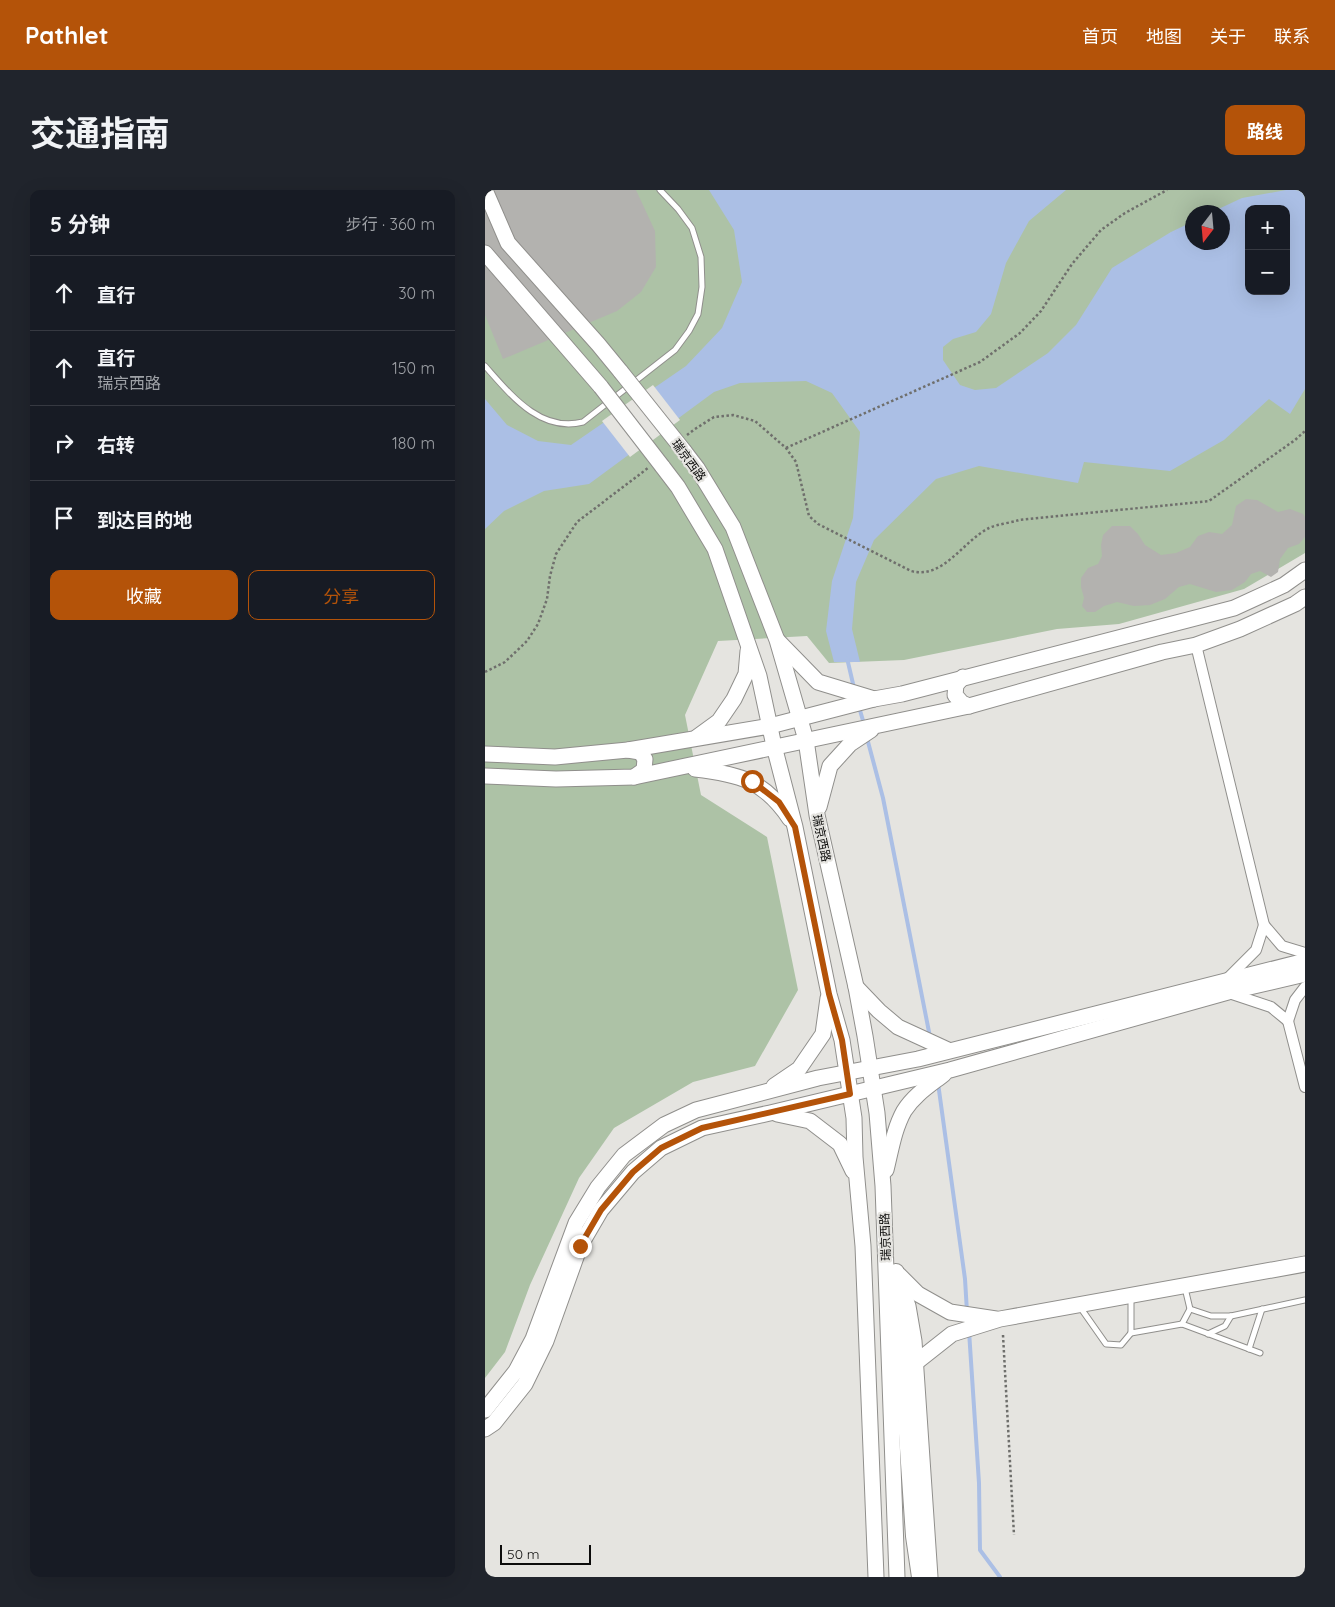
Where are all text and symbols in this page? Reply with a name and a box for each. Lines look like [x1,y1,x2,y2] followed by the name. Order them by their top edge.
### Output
[25,20,109,50] text: Pathlet
[1082,25,1118,48] text: 首页
[1146,25,1182,48] text: 地图
[1210,25,1246,48] text: 关于
[1274,25,1310,48] text: 联系
[1225,105,1305,155] button: 路线
[30,111,170,155] text: 交通指南
[1185,205,1230,250] north arrow
[1245,205,1290,295] map controls
[1245,205,1290,250] button: +
[50,211,110,237] text: 5 分钟
[346,214,435,234] text: 步行 · 360 m
[1245,250,1290,295] button: −
[50,279,78,307] icon: ahead
[97,283,135,307] text: 直行
[398,283,435,303] text: 30 m
[97,346,135,370] text: 直行
[50,354,78,382] icon: ahead
[392,358,435,378] text: 150 m
[97,373,161,393] text: 瑞京西路
[50,429,78,457] icon: right
[97,433,135,457] text: 右转
[392,433,435,453] text: 180 m
[669,436,709,484] street label: 瑞京西路
[50,504,78,532] icon: arrive
[97,508,192,532] text: 到达目的地
[50,570,238,620] button: 收藏
[248,570,435,620] button: 分享
[741,770,764,793] route start
[810,813,834,863] street label: 瑞京西路
[877,1213,893,1261] street label: 瑞京西路
[569,1235,592,1258] route end
[500,1542,591,1565] scale bar
[507,1545,540,1563] text: 50 m

